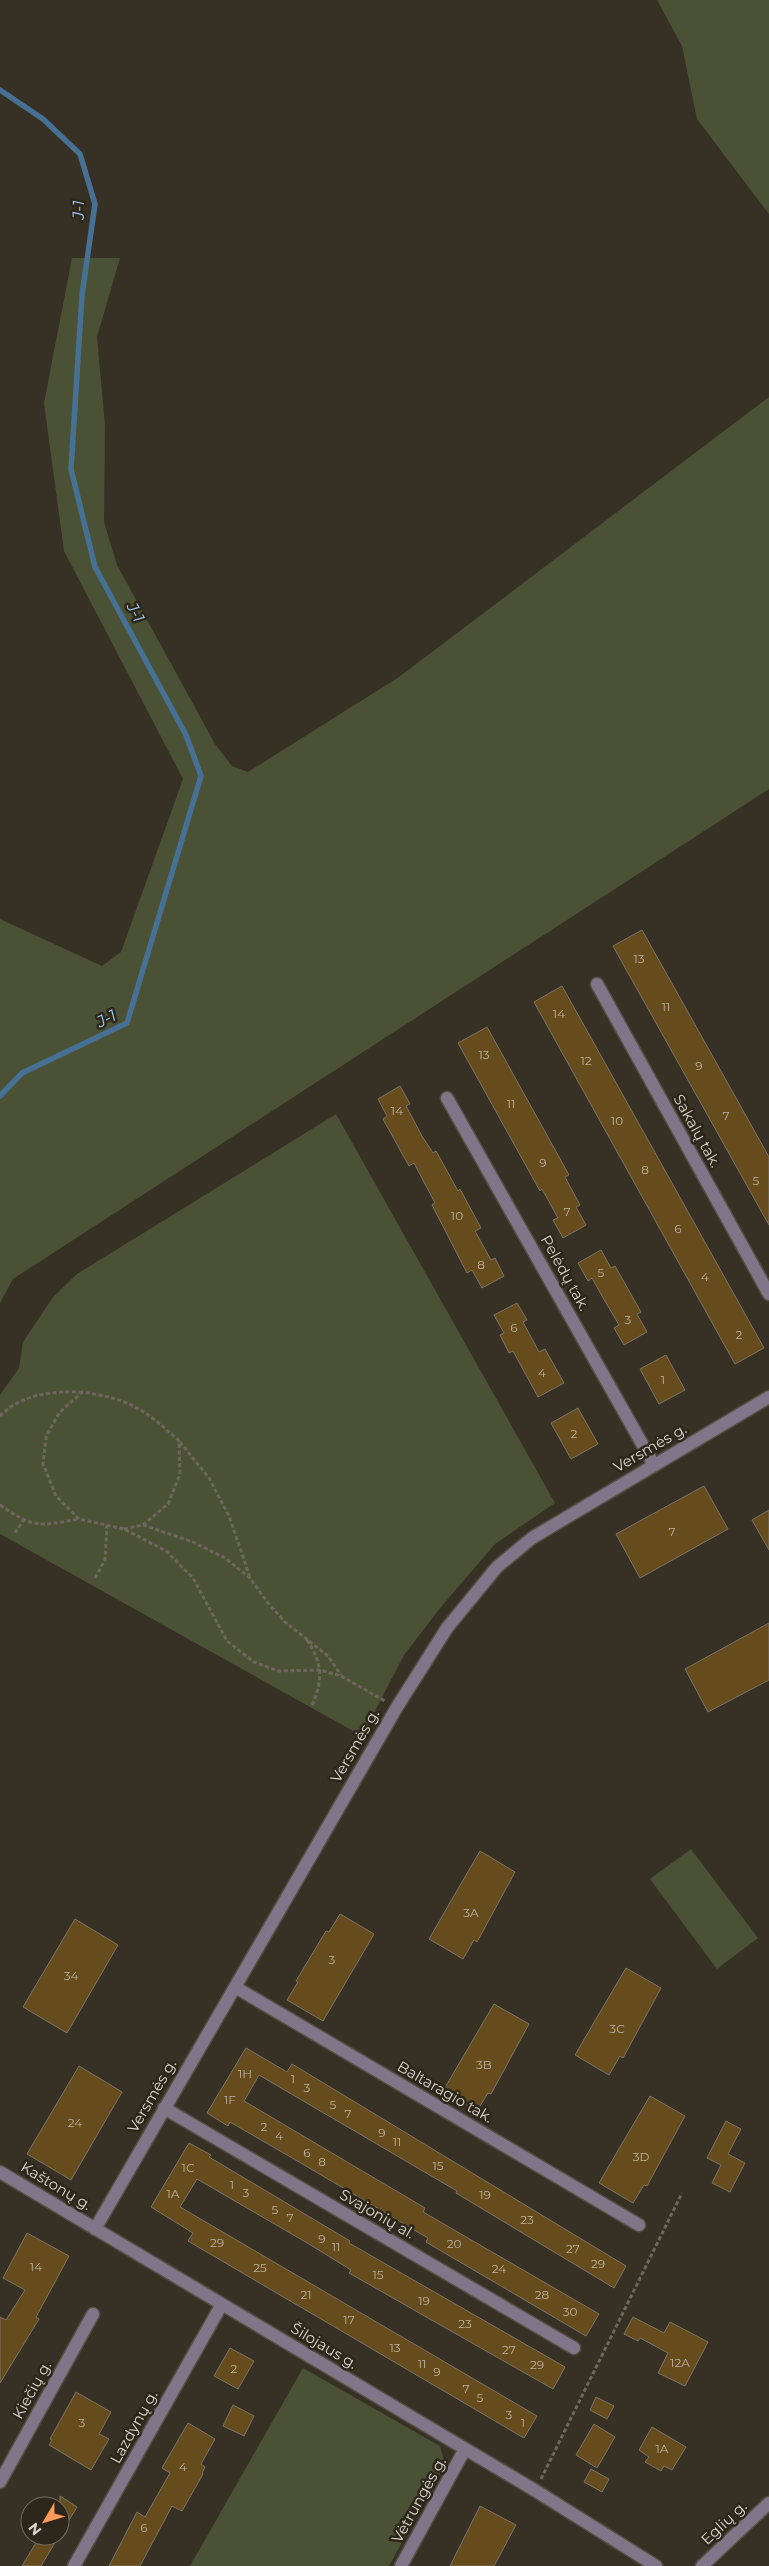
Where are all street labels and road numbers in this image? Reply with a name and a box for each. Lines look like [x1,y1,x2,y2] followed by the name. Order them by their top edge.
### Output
[670,1091,725,1171] street label: Sakalų tak.
[537,1231,594,1314] street label: Pelėdų tak.
[610,1419,690,1476] street label: Versmės g.
[326,1706,383,1786] street label: Versmės g.
[123,2056,180,2136] street label: Versmės g.
[394,2056,497,2127] street label: Baltaragio tak.
[17,2157,95,2214] street label: Kaštonų g.
[336,2184,418,2243] street label: Svajonių al.
[287,2318,361,2373] street label: Šilojaus g.
[8,2357,55,2422] street label: Kiečių g.
[106,2387,162,2467] street label: Lazdynų g.
[387,2454,450,2546] street label: Vėtrungės g.
[697,2497,751,2549] street label: Eglių g.

